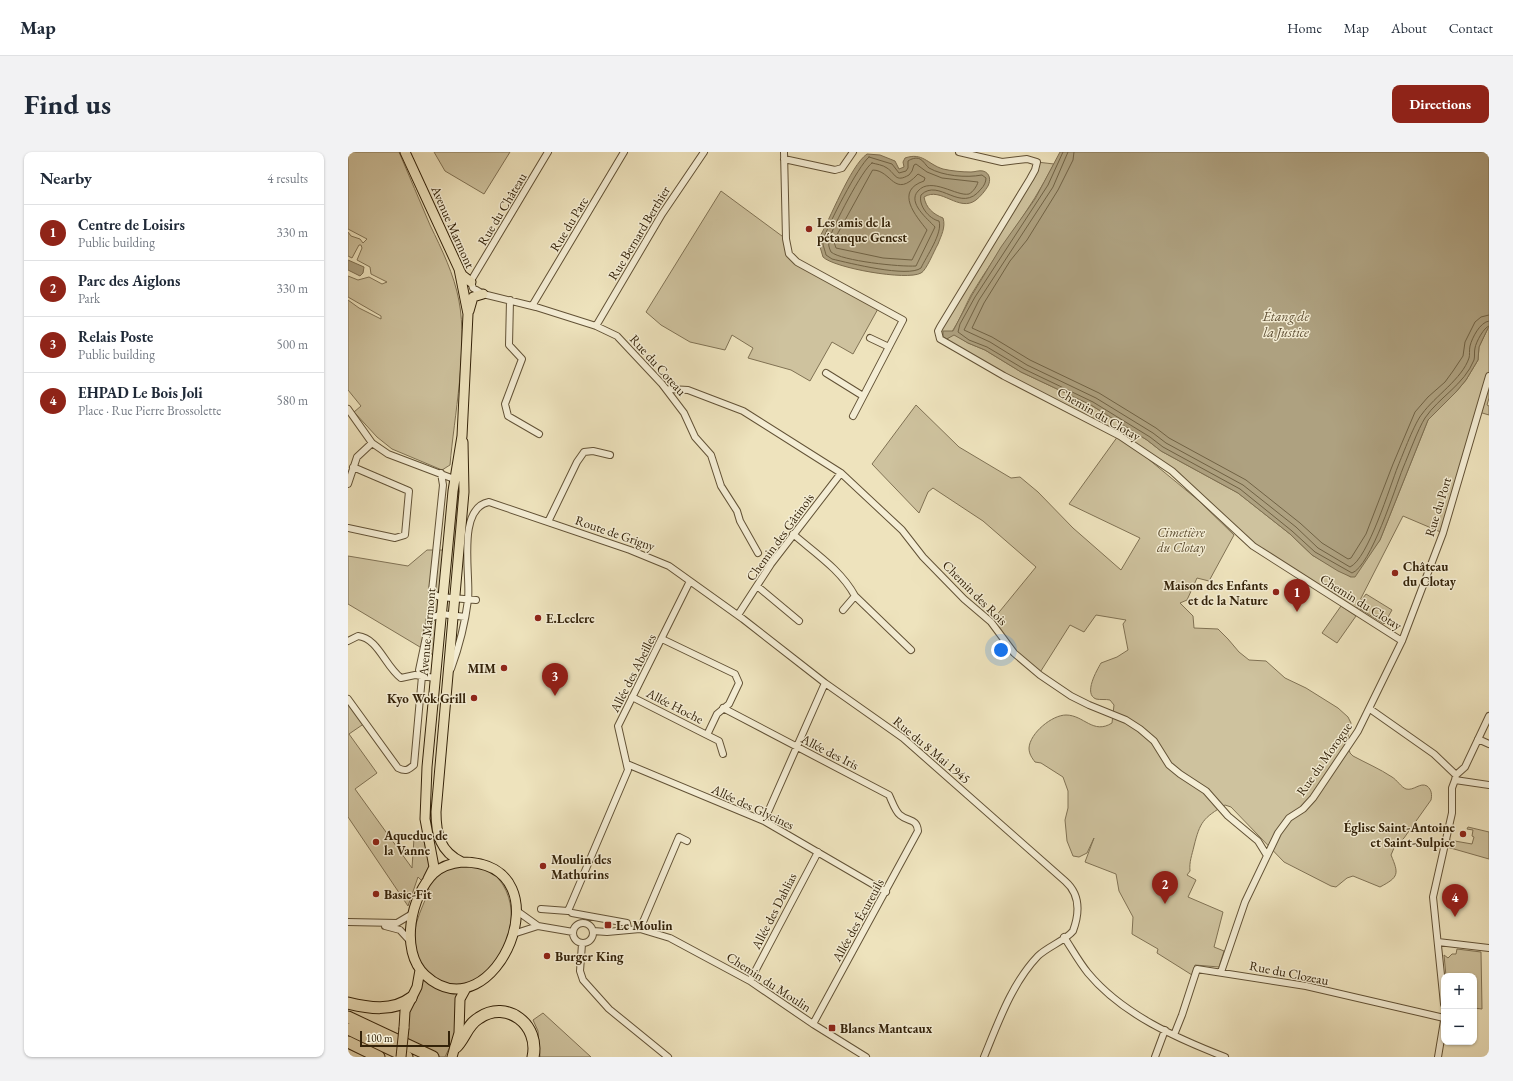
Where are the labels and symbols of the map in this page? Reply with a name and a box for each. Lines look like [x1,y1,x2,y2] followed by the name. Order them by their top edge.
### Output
[474,169,531,249] street label: Rue du Château
[427,182,479,271] street label: Avenue Marmont
[604,182,674,283] street label: Rue Bernard Berthier
[546,193,592,255] street label: Rue du Parc
[817,214,907,246] place label: Les amis de la pétanque Genest
[804,224,814,234] marker: Les amis de la pétanque Genest
[1262,307,1310,341] water label: Étang de la Justice
[626,331,690,399] street label: Rue du Coteau
[1054,383,1144,445] street label: Chemin du Clotay
[1421,475,1455,539] street label: Rue du Port
[742,490,818,584] street label: Chemin des Gâtinois
[573,511,657,555] street label: Route de Grigny
[1157,524,1206,556] park label: Cimetière du Clotay
[939,557,1011,629] street label: Chemin des Rois
[1403,558,1457,590] place label: Château du Clotay
[1390,568,1400,578] marker: Château du Clotay
[1317,570,1405,634] street label: Chemin du Clotay
[1163,577,1269,609] place label: Maison des Enfants et de la Nature
[1284,579,1310,612] pin: 1
[415,587,439,678] street label: Avenue Marmont
[1271,587,1281,597] marker: Maison des Enfants et de la Nature
[546,610,595,627] place label: E.Leclerc
[533,613,543,623] marker: E.Leclerc
[606,631,660,716] street label: Allée des Abeilles
[991,640,1011,660] your location
[467,660,496,677] place label: MIM
[499,663,509,673] marker: MIM
[542,663,568,696] pin: 3
[643,684,706,728] street label: Allée Hoche
[387,690,466,707] place label: Kyo Wok Grill
[469,693,479,703] marker: Kyo Wok Grill
[890,713,974,787] street label: Rue du 8 Mai 1945
[1292,719,1356,799] street label: Rue du Morogue
[797,730,862,774] street label: Allée des Iris
[708,780,797,833] street label: Allée des Glycines
[1344,819,1456,851] place label: Église Saint-Antoine et Saint-Sulpice
[383,827,448,859] place label: Aqueduc de la Vanne
[1458,829,1468,839] marker: Église Saint-Antoine et Saint-Sulpice
[371,837,381,847] marker: Aqueduc de la Vanne
[551,851,612,883] place label: Moulin des Mathurins
[538,861,548,871] marker: Moulin des Mathurins
[747,870,801,953] street label: Allée des Dahlias
[1152,871,1178,904] pin: 2
[828,876,888,965] street label: Allée des Écureuils
[1442,884,1468,917] pin: 4
[384,886,432,903] place label: Basic-Fit
[371,889,381,899] marker: Basic-Fit
[616,917,673,934] place label: Le Moulin
[603,920,613,930] marker: Le Moulin
[555,948,624,965] place label: Burger King
[723,948,815,1016] street label: Chemin du Moulin
[542,951,552,961] marker: Burger King
[1248,957,1330,989] street label: Rue du Clozeau
[840,1020,933,1037] place label: Blancs Manteaux
[827,1023,837,1033] marker: Blancs Manteaux
[360,1029,450,1048] scale bar

